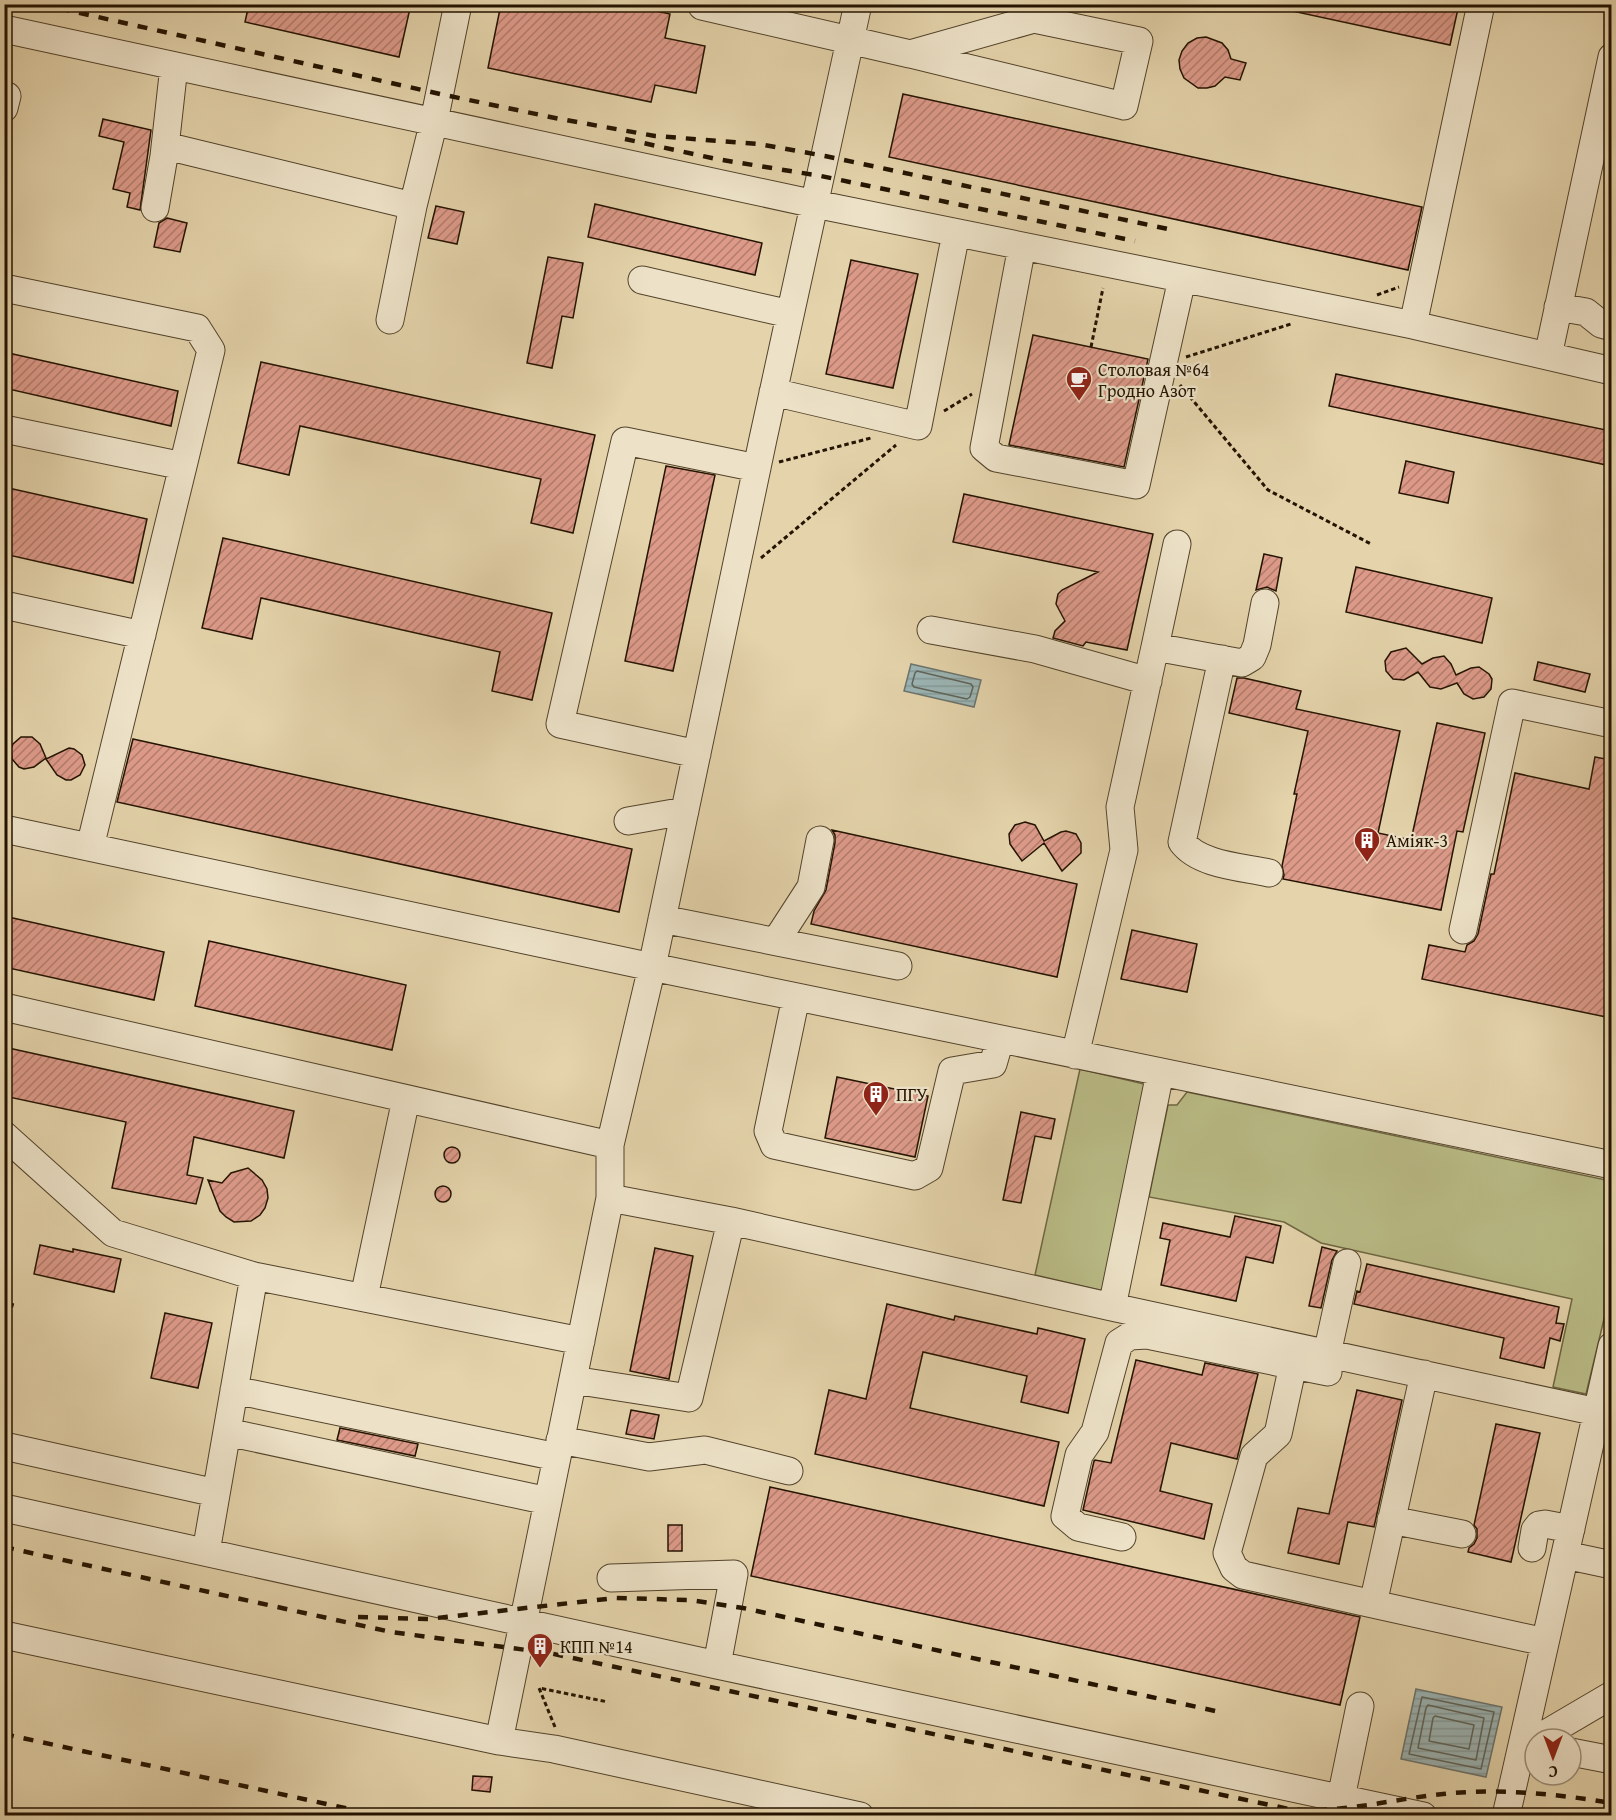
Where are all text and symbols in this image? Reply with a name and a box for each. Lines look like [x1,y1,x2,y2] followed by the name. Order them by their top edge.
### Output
[1098,356,1210,404] place label: Столовая №64 Гродно Азот
[1064,364,1094,402] cafe icon: Столовая №64 Гродно Азот
[1352,825,1382,863] building icon: Аміяк-3
[1386,827,1448,854] place label: Аміяк-3
[861,1079,891,1117] building icon: ПГУ
[896,1081,927,1108] place label: ПГУ
[525,1631,555,1669] building icon: КПП №14
[560,1633,633,1660] place label: КПП №14
[1523,1727,1583,1787] north arrow
[1548,1760,1558,1784] text: С

